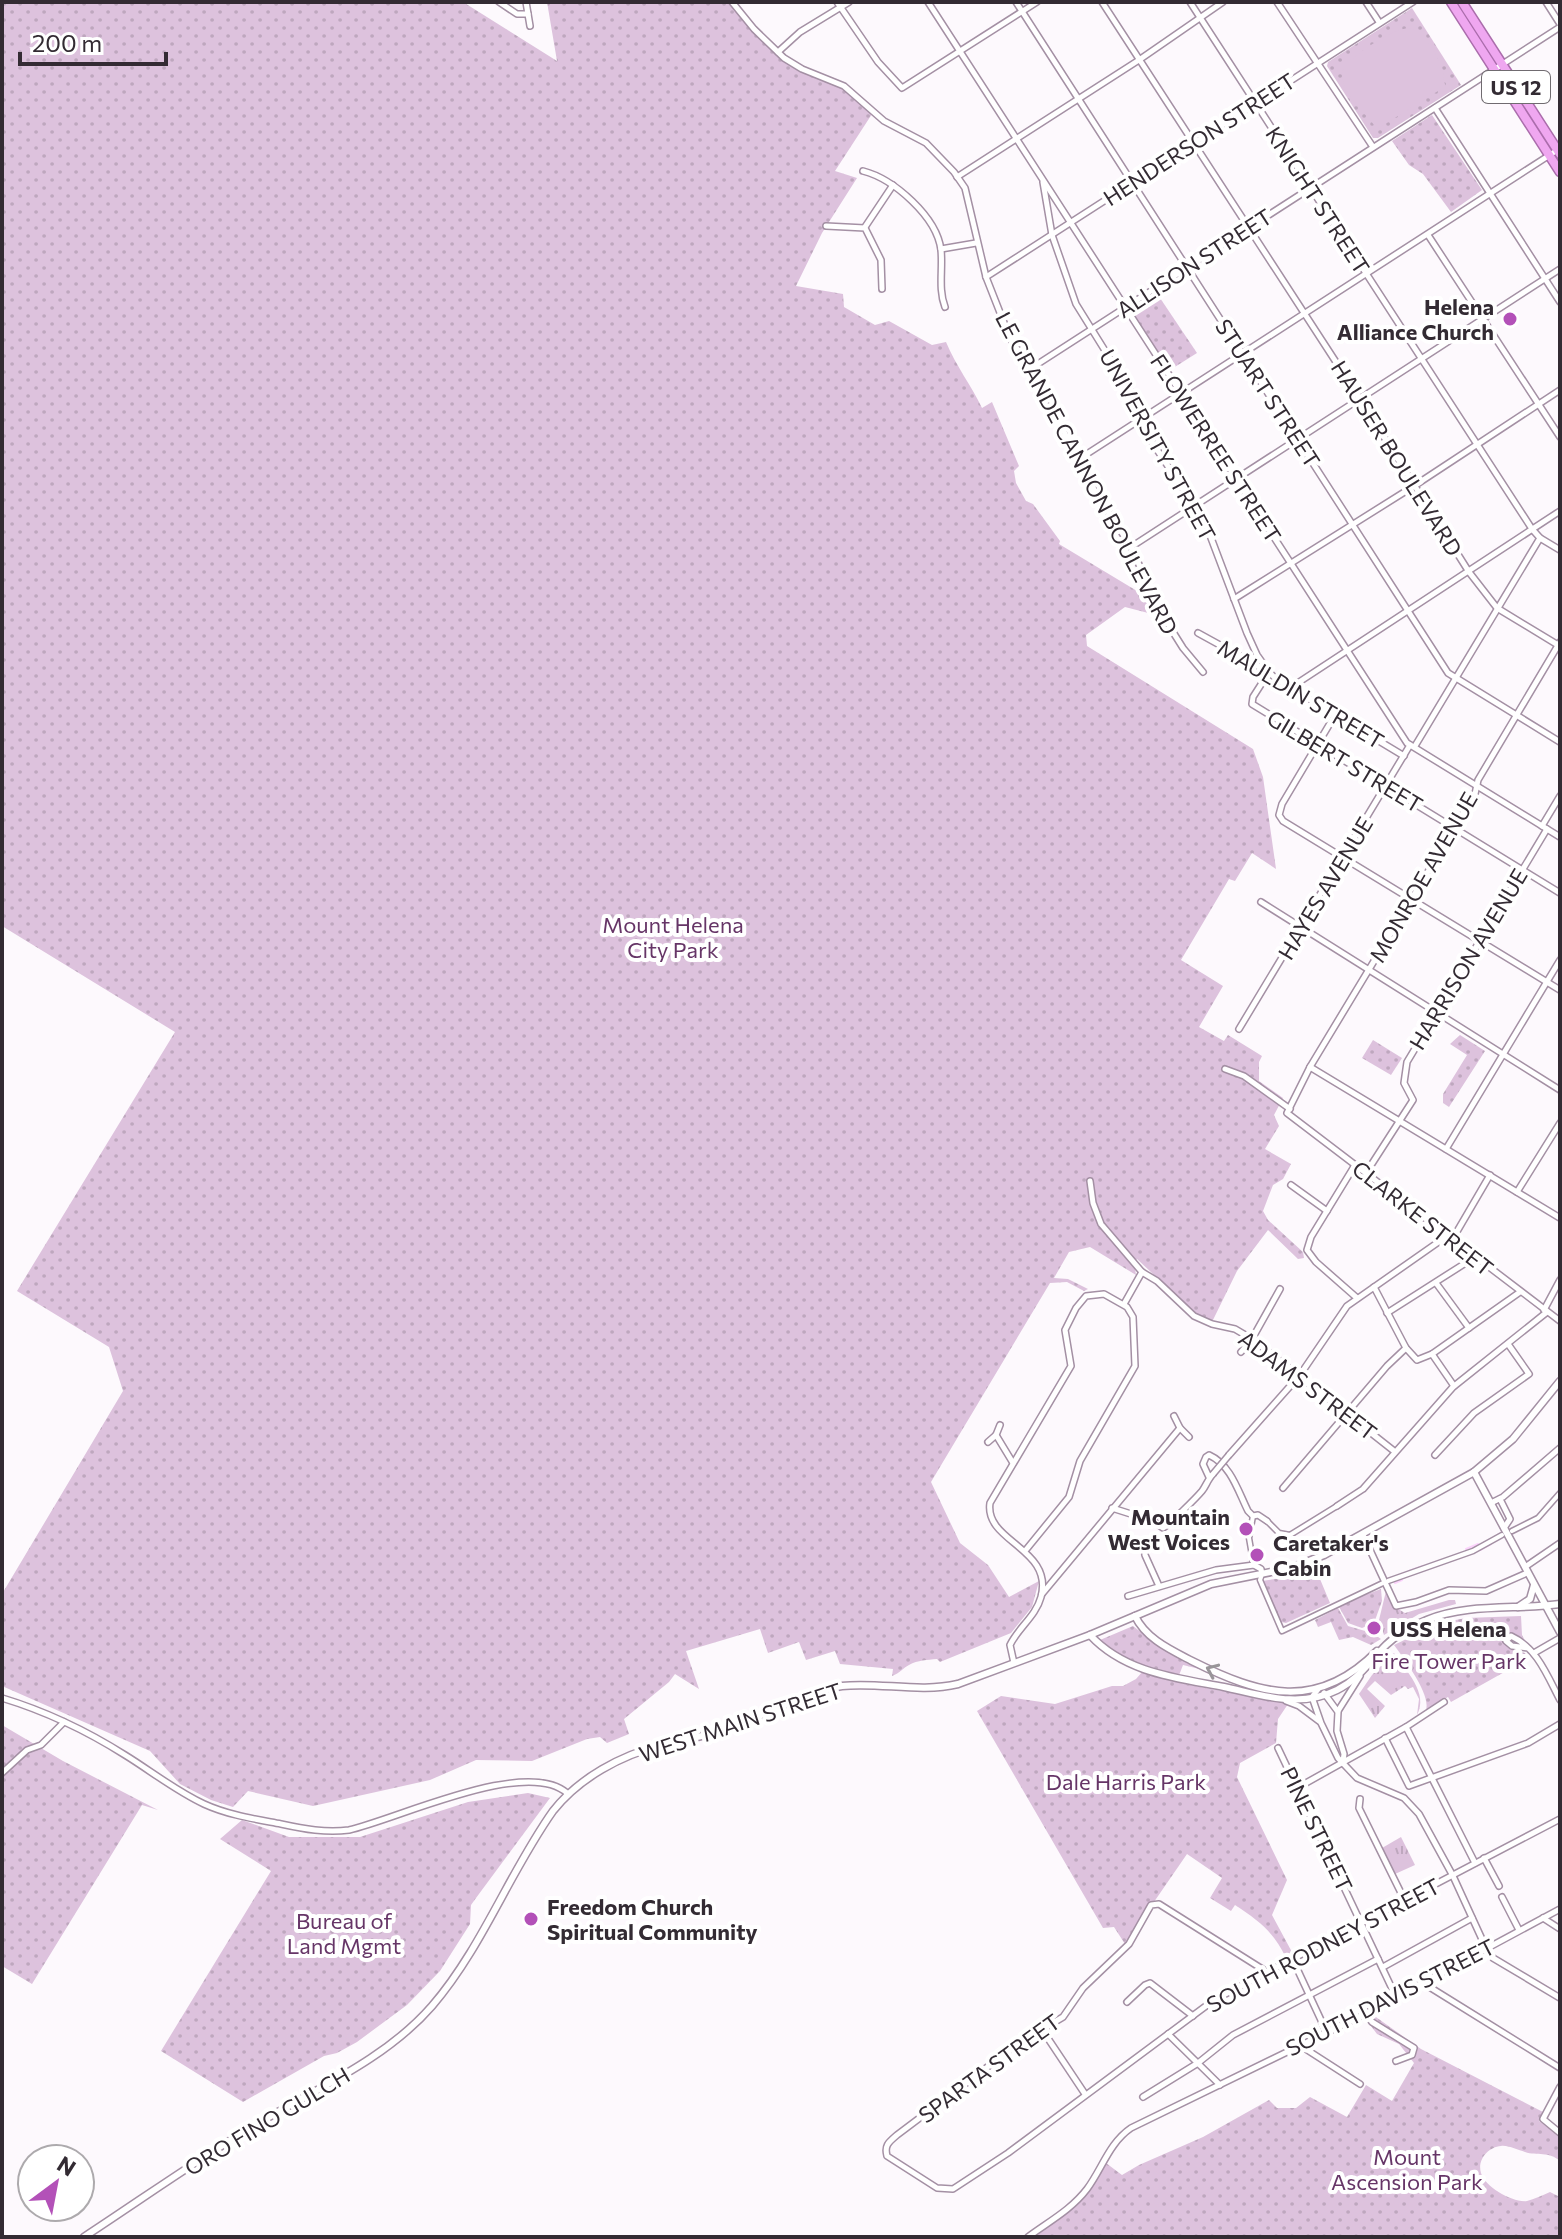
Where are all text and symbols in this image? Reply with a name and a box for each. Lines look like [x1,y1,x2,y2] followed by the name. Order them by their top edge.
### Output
[20,16,166,66] scale bar
[32,28,102,57] text: 200 m
[1098,67,1300,211] street label: HENDERSON STREET
[1482,71,1550,103] road number: US 12
[1260,121,1376,279] street label: KNIGHT STREET
[1111,203,1277,323] street label: ALLISON STREET
[1337,293,1494,345] place label: Helena Alliance Church
[990,307,1184,639] street label: LE GRANDE CANNON BOULEVARD
[1501,310,1519,328] marker: Helena Alliance Church
[1210,314,1326,472] street label: STUART STREET
[1094,344,1222,546] street label: UNIVERSITY STREET
[1145,349,1287,547] street label: FLOWERREE STREET
[1326,355,1468,561] street label: HAUSER BOULEVARD
[1213,634,1389,754] street label: MAULDIN STREET
[1262,704,1428,818] street label: GILBERT STREET
[1363,787,1483,967] street label: MONROE AVENUE
[1272,812,1378,964] street label: HAYES AVENUE
[1403,864,1533,1054] street label: HARRISON AVENUE
[602,911,744,963] park label: Mount Helena City Park
[1347,1155,1499,1281] street label: CLARKE STREET
[1234,1324,1382,1446] street label: ADAMS STREET
[1107,1503,1230,1555] place label: Mountain West Voices
[1237,1520,1255,1538] marker: Mountain West Voices
[1273,1529,1389,1581] place label: Caretaker's Cabin
[1248,1546,1266,1564] marker: Caretaker's Cabin
[1390,1615,1507,1642] place label: USS Helena
[1365,1619,1383,1637] marker: USS Helena
[1371,1647,1527,1674] park label: Fire Tower Park
[1206,1664,1220,1680] one-way arrow
[635,1677,845,1767] street label: WEST MAIN STREET
[1275,1762,1359,1896] street label: PINE STREET
[1046,1768,1206,1795] park label: Dale Harris Park
[1202,1872,1444,2018] street label: SOUTH RODNEY STREET
[547,1893,758,1945] place label: Freedom Church Spiritual Community
[287,1907,401,1959] park label: Bureau of Land Mgmt
[522,1910,540,1928] marker: Freedom Church Spiritual Community
[1281,1933,1499,2061] street label: SOUTH DAVIS STREET
[913,2008,1065,2128] street label: SPARTA STREET
[179,2061,355,2181] street label: ORO FINO GULCH
[16,2143,96,2223] north arrow
[1331,2143,1483,2195] park label: Mount Ascension Park
[53,2150,81,2181] text: N

